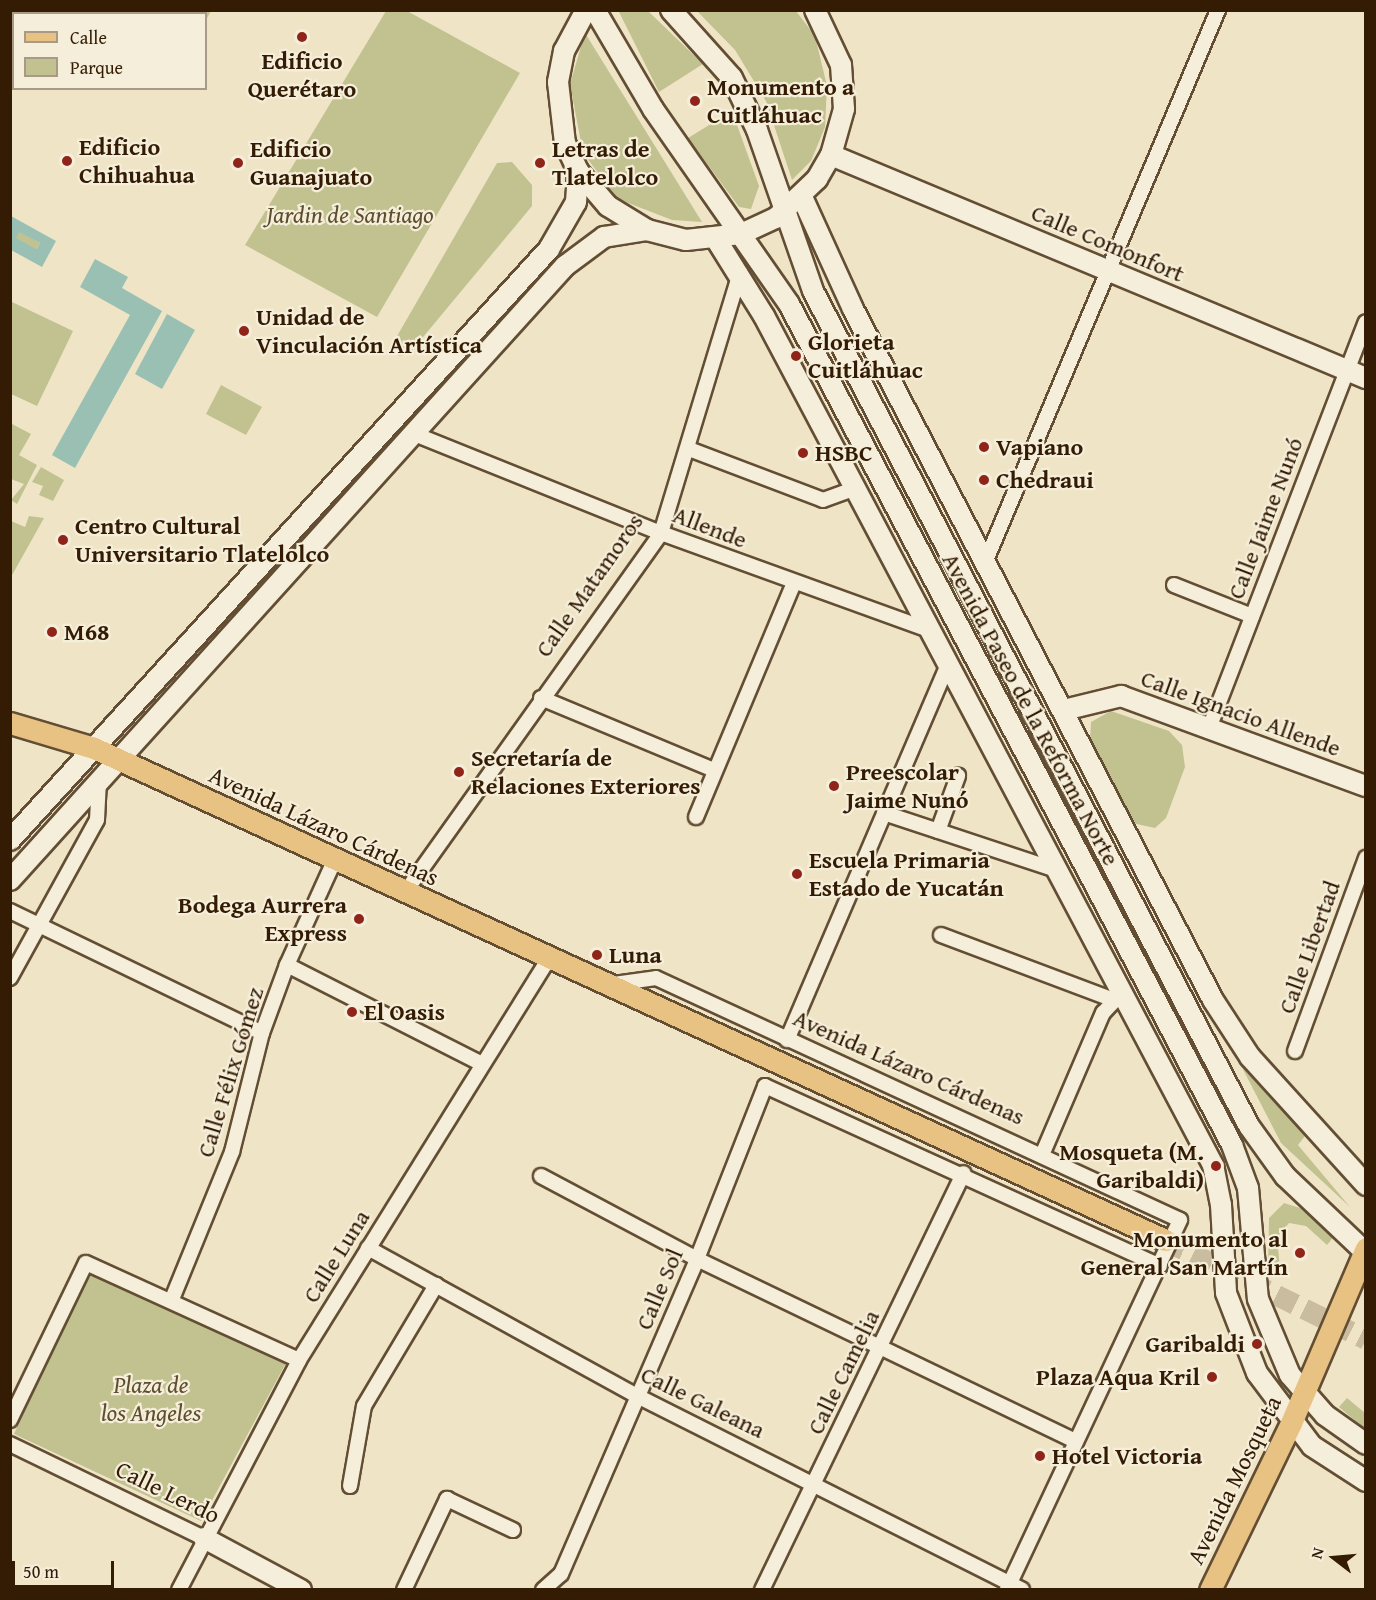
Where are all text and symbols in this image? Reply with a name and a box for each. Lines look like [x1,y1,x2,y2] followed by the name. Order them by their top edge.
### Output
[12,12,207,90] legend
[70,24,107,51] text: Calle
[295,30,309,44] marker: Edificio Querétaro
[248,47,356,103] place label: Edificio Querétaro
[70,54,123,81] text: Parque
[707,73,854,129] place label: Monumento a Cuitláhuac
[688,94,702,108] marker: Monumento a Cuitláhuac
[79,133,195,189] place label: Edificio Chihuahua
[250,135,372,191] place label: Edificio Guanajuato
[552,135,658,191] place label: Letras de Tlatelolco
[60,154,74,168] marker: Edificio Chihuahua
[231,156,245,170] marker: Edificio Guanajuato
[533,156,547,170] marker: Letras de Tlatelolco
[1027,198,1189,288] street label: Calle Comonfort
[266,201,434,229] park label: Jardin de Santiago
[256,303,482,359] place label: Unidad de Vinculación Artística
[237,324,251,338] marker: Unidad de Vinculación Artística
[808,328,923,384] place label: Glorieta Cuitláhuac
[789,349,803,363] marker: Glorieta Cuitláhuac
[996,433,1083,461] place label: Vapiano
[1221,433,1309,603] street label: Calle Jaime Nunó
[815,439,873,467] place label: HSBC
[977,440,991,454] marker: Vapiano
[796,446,810,460] marker: HSBC
[996,466,1094,494] place label: Chedraui
[977,473,991,487] marker: Chedraui
[669,500,751,554] street label: Allende
[529,508,649,662] street label: Calle Matamoros
[75,512,329,568] place label: Centro Cultural Universitario Tlatelolco
[56,533,70,547] marker: Centro Cultural Universitario Tlatelolco
[936,548,1126,870] street label: Avenida Paseo de la Reforma Norte
[64,618,110,646] place label: M68
[45,625,59,639] marker: M68
[1137,664,1345,762] street label: Calle Ignacio Allende
[471,744,701,800] place label: Secretaría de Relaciones Exteriores
[846,758,968,814] place label: Preescolar Jaime Nunó
[205,760,443,892] street label: Avenida Lázaro Cárdenas
[452,765,466,779] marker: Secretaría de Relaciones Exteriores
[827,779,841,793] marker: Preescolar Jaime Nunó
[809,846,1004,902] place label: Escuela Primaria Estado de Yucatán
[790,867,804,881] marker: Escuela Primaria Estado de Yucatán
[1272,877,1346,1017] street label: Calle Libertad
[178,891,347,947] place label: Bodega Aurrera Express
[352,912,366,926] marker: Bodega Aurrera Express
[609,941,662,969] place label: Luna
[590,948,604,962] marker: Luna
[190,984,270,1160] street label: Calle Félix Gómez
[364,998,445,1026] place label: El Oasis
[789,1003,1029,1131] street label: Avenida Lázaro Cárdenas
[345,1005,359,1019] marker: El Oasis
[1059,1138,1204,1194] place label: Mosqueta (M. Garibaldi)
[1209,1159,1223,1173] marker: Mosqueta (M. Garibaldi)
[296,1204,376,1308] street label: Calle Luna
[1081,1225,1288,1281] place label: Monumento al General San Martín
[629,1244,689,1334] street label: Calle Sol
[1293,1246,1307,1260] marker: Monumento al General San Martín
[801,1305,885,1439] street label: Calle Camelia
[1146,1330,1245,1358] place label: Garibaldi
[1250,1337,1264,1351] marker: Garibaldi
[636,1360,770,1444] street label: Calle Galeana
[1036,1363,1200,1391] place label: Plaza Aqua Kril
[1205,1370,1219,1384] marker: Plaza Aqua Kril
[101,1371,201,1427] park label: Plaza de los Angeles
[1181,1391,1287,1569] street label: Avenida Mosqueta
[1052,1442,1202,1470] place label: Hotel Victoria
[1033,1449,1047,1463] marker: Hotel Victoria
[111,1454,225,1530] street label: Calle Lerdo
[1304,1528,1364,1588] north arrow
[1304,1545,1330,1561] text: N
[15,1549,117,1587] scale bar
[23,1558,59,1585] text: 50 m

